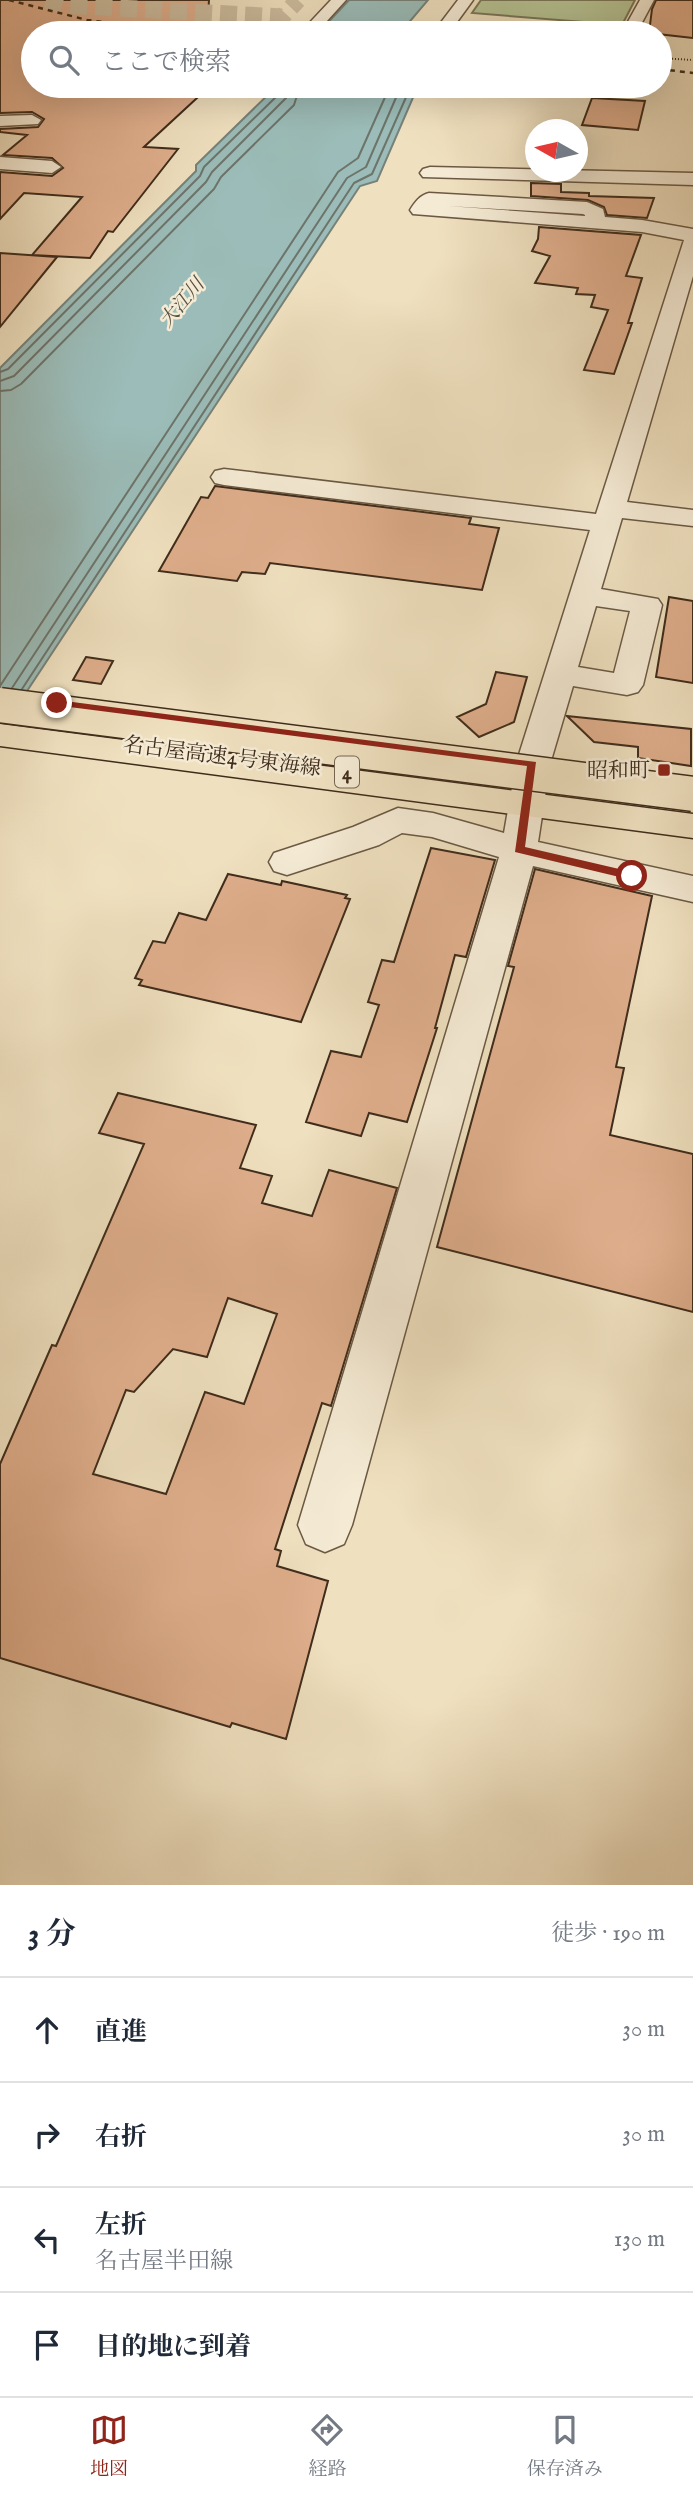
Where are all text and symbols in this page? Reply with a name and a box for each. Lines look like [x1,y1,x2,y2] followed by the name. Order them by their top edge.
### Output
[21,21,672,98] search box
[45,41,83,79] icon: search
[101,46,231,79] text: ここで検索
[525,119,588,182] north arrow
[155,272,211,333] water label: 大江川
[41,687,72,718] route end
[121,732,322,783] street label: 名古屋高速4号東海線
[335,757,359,788] road number: 4
[587,758,650,785] place label: 昭和町
[656,762,672,778] marker: 昭和町
[616,860,647,891] route start
[28,1916,76,1954] text: 3 分
[551,1919,665,1948] text: 徒歩 · 190 m
[28,2011,66,2049] icon: ahead
[622,2015,665,2044] text: 30 m
[95,2016,147,2049] text: 直進
[28,2116,66,2154] icon: right
[622,2120,665,2149] text: 30 m
[95,2121,147,2154] text: 右折
[95,2209,147,2242] text: 左折
[28,2221,66,2259] icon: left
[614,2225,665,2254] text: 130 m
[95,2247,233,2276] text: 名古屋半田線
[28,2326,66,2364] icon: arrive
[95,2331,251,2364] text: 目的地に到着
[90,2411,128,2482] tab: 地図
[308,2411,347,2482] tab: 経路
[527,2411,603,2482] tab: 保存済み

